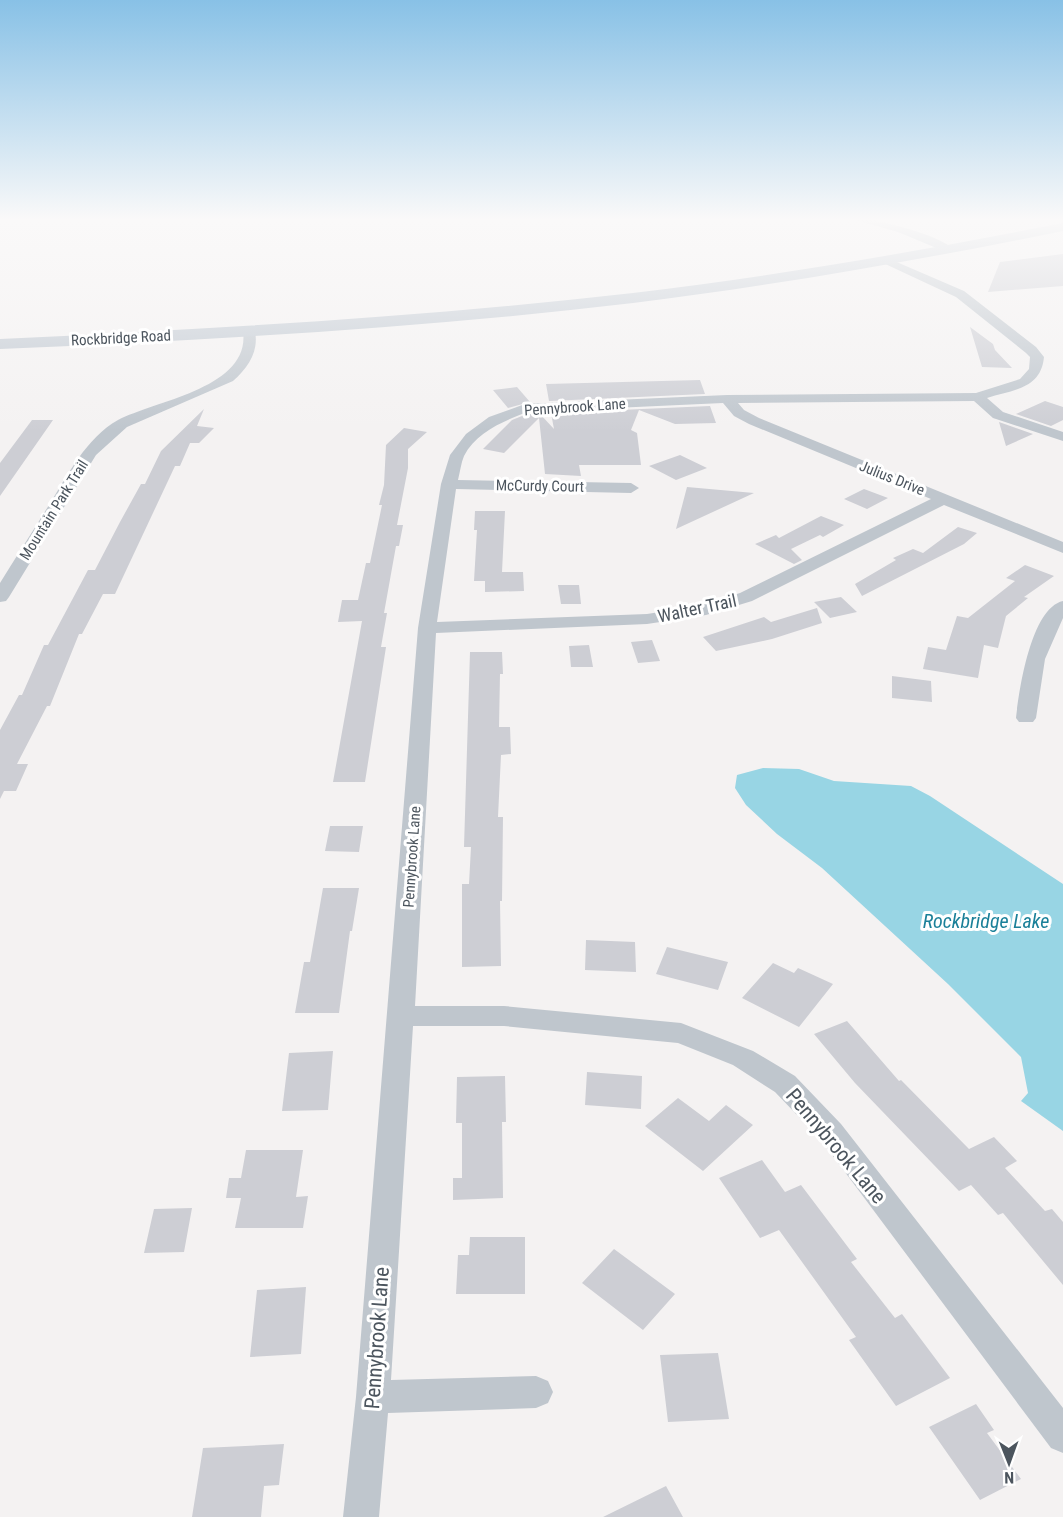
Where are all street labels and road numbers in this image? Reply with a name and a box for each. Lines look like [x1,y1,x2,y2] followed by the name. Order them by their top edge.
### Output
[71,326,171,350] street label: Rockbridge Road
[524,394,626,420] street label: Pennybrook Lane
[16,457,92,563] street label: Mountain Park Trail
[857,457,927,499] street label: Julius Drive
[496,476,584,496] street label: McCurdy Court
[656,589,738,627] street label: Walter Trail
[399,806,425,908] street label: Pennybrook Lane
[781,1084,891,1208] street label: Pennybrook Lane
[360,1266,394,1410] street label: Pennybrook Lane

